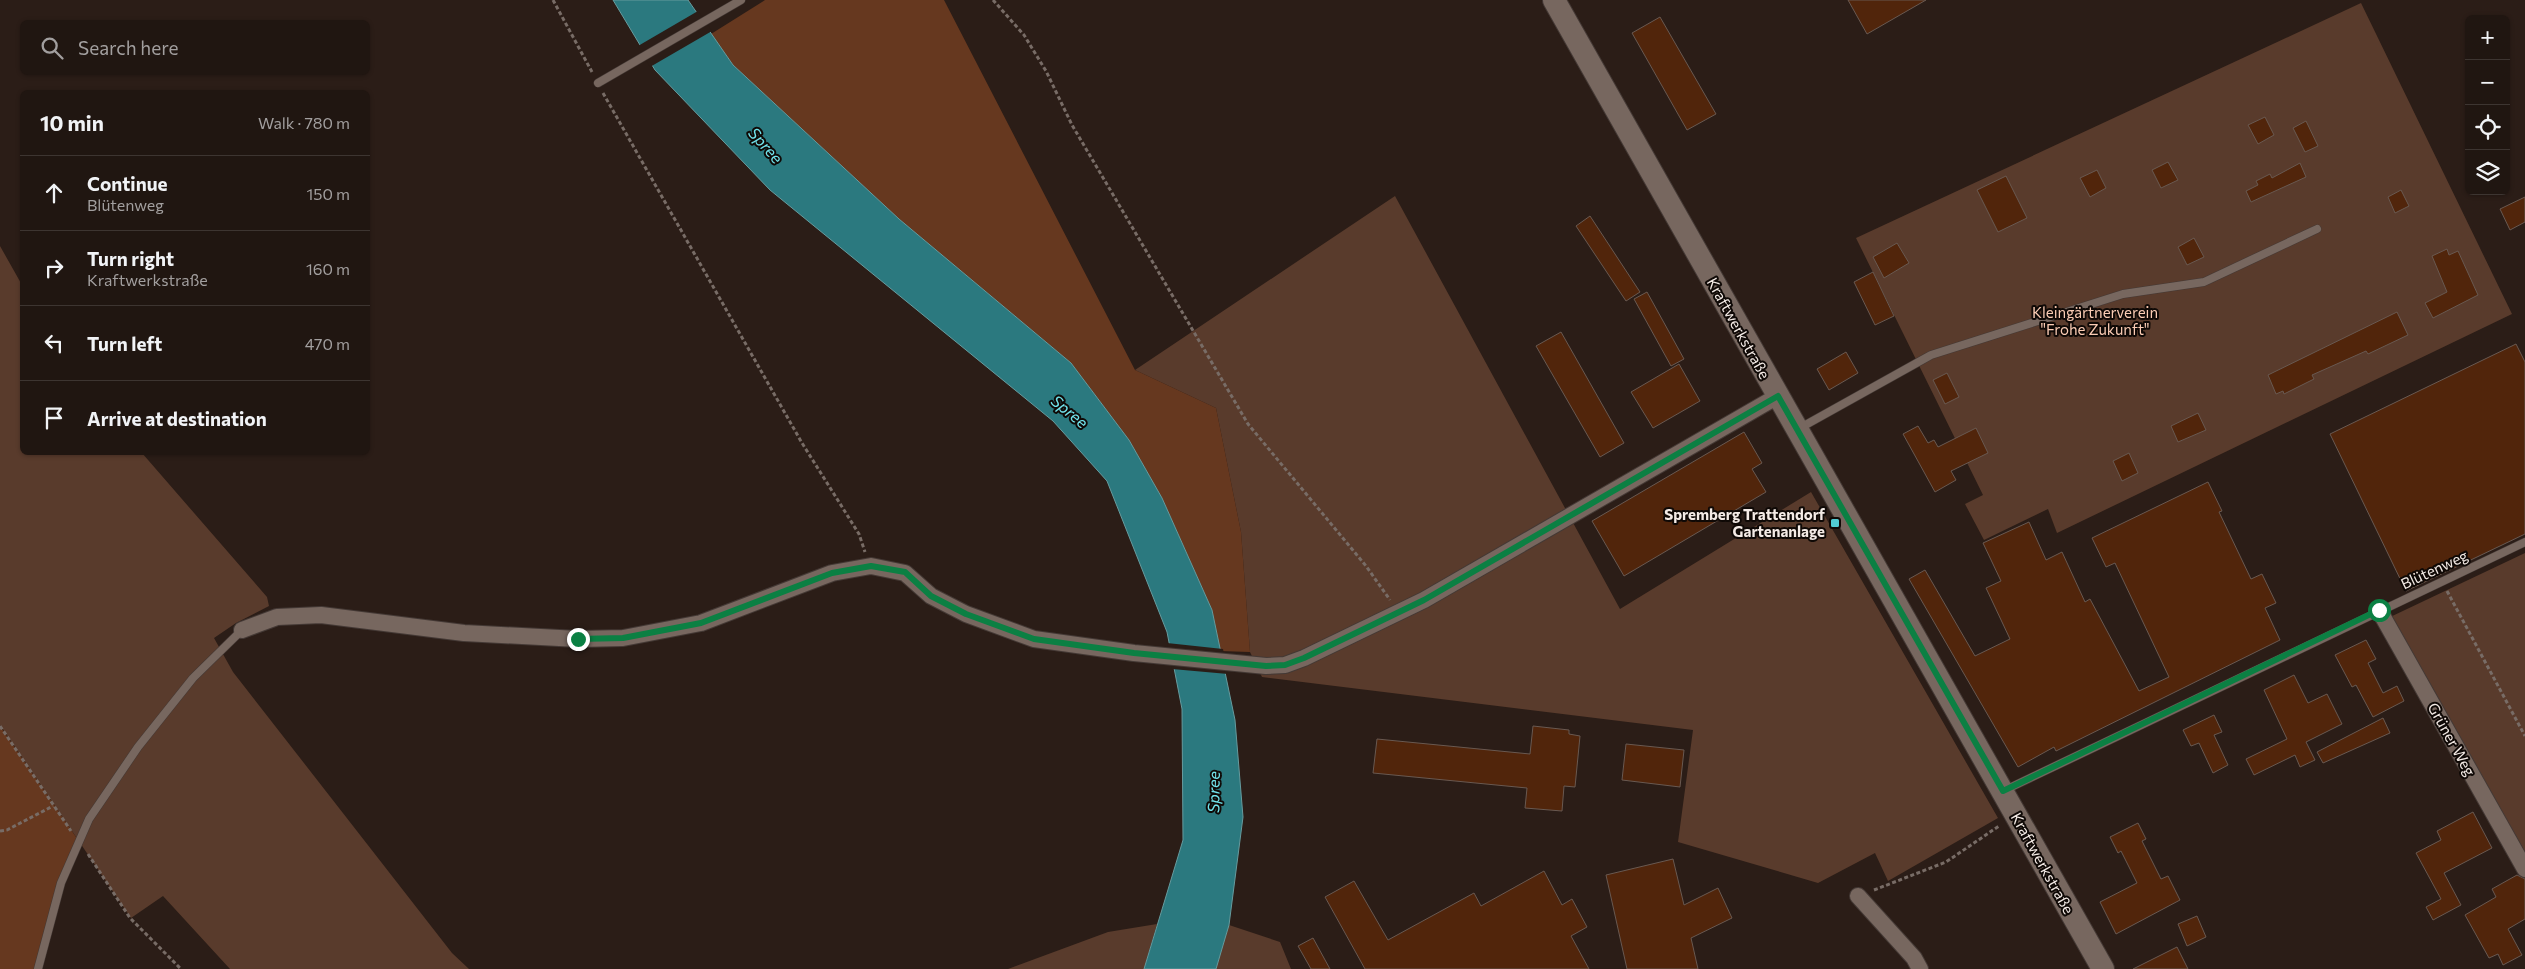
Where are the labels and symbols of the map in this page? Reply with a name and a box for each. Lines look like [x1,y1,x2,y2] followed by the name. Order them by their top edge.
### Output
[745,123,787,167] water label: Spree
[1704,274,1774,382] street label: Kraftwerkstraße
[2032,303,2158,338] park label: Kleingärtnerverein "Frohe Zukunft"
[1048,390,1093,432] water label: Spree
[1664,505,1826,540] place label: Spremberg Trattendorf Gartenanlage
[1829,517,1841,529] marker: Spremberg Trattendorf Gartenanlage
[2398,546,2470,592] street label: Blütenweg
[2368,599,2391,622] route start
[567,628,590,651] route end
[2424,699,2480,779] street label: Grüner Weg
[1203,770,1223,813] water label: Spree
[2008,809,2078,917] street label: Kraftwerkstraße

